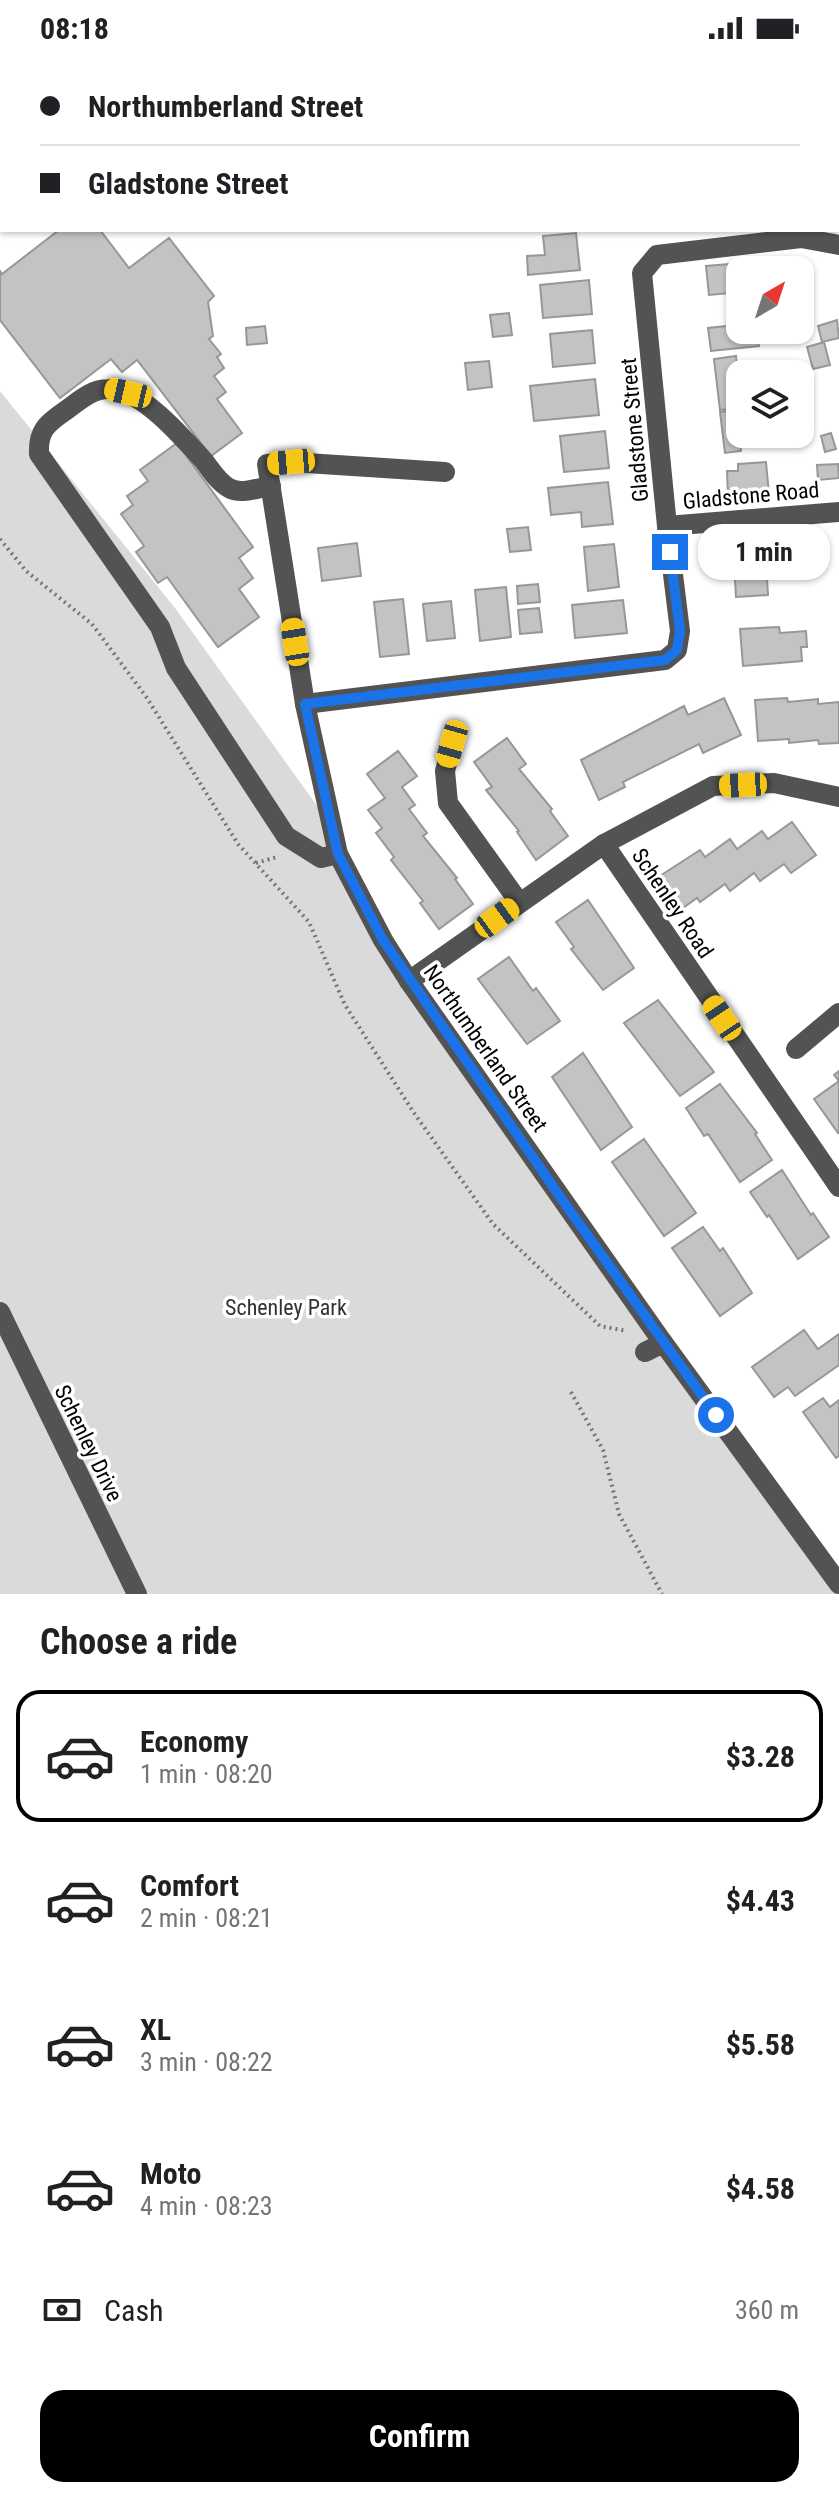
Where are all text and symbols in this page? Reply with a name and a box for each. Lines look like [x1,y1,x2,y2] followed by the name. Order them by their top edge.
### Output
[40,11,109,46] text: 08:18
[88,89,363,124] text: Northumberland Street
[88,166,288,201] text: Gladstone Street
[726,256,814,344] north arrow
[726,256,814,448] map controls
[616,357,653,503] street label: Gladstone Street
[726,360,814,448] button: layers
[102,376,154,410] car
[266,448,316,476] car
[682,477,820,514] street label: Gladstone Road
[698,524,830,580] callout: 1 min
[652,534,688,570] route end
[735,537,793,567] text: 1 min
[279,616,311,668] car
[434,718,470,770] car
[718,772,768,798] car
[627,844,718,963] street label: Schenley Road
[471,894,523,942] car
[419,960,553,1137] street label: Northumberland Street
[699,991,745,1045] car
[225,1295,347,1320] park label: Schenley Park
[50,1381,128,1506] street label: Schenley Drive
[698,1397,734,1433] route start
[40,1621,237,1663] text: Choose a ride
[44,1720,116,1792] icon: car
[140,1724,248,1759] text: Economy
[726,1739,795,1774] text: $3.28
[140,1759,273,1789] text: 1 min · 08:20
[44,1864,116,1936] icon: car
[140,1868,239,1903] text: Comfort
[726,1883,795,1918] text: $4.43
[140,1903,273,1933] text: 2 min · 08:21
[44,2008,116,2080] icon: car
[140,2012,171,2047] text: XL
[726,2027,795,2062] text: $5.58
[140,2047,273,2077] text: 3 min · 08:22
[44,2152,116,2224] icon: car
[140,2156,201,2191] text: Moto
[726,2171,795,2206] text: $4.58
[140,2191,273,2221] text: 4 min · 08:23
[40,2288,84,2332] icon: cash
[104,2293,164,2328] text: Cash
[735,2295,799,2325] text: 360 m
[40,2390,799,2482] button: Confirm

